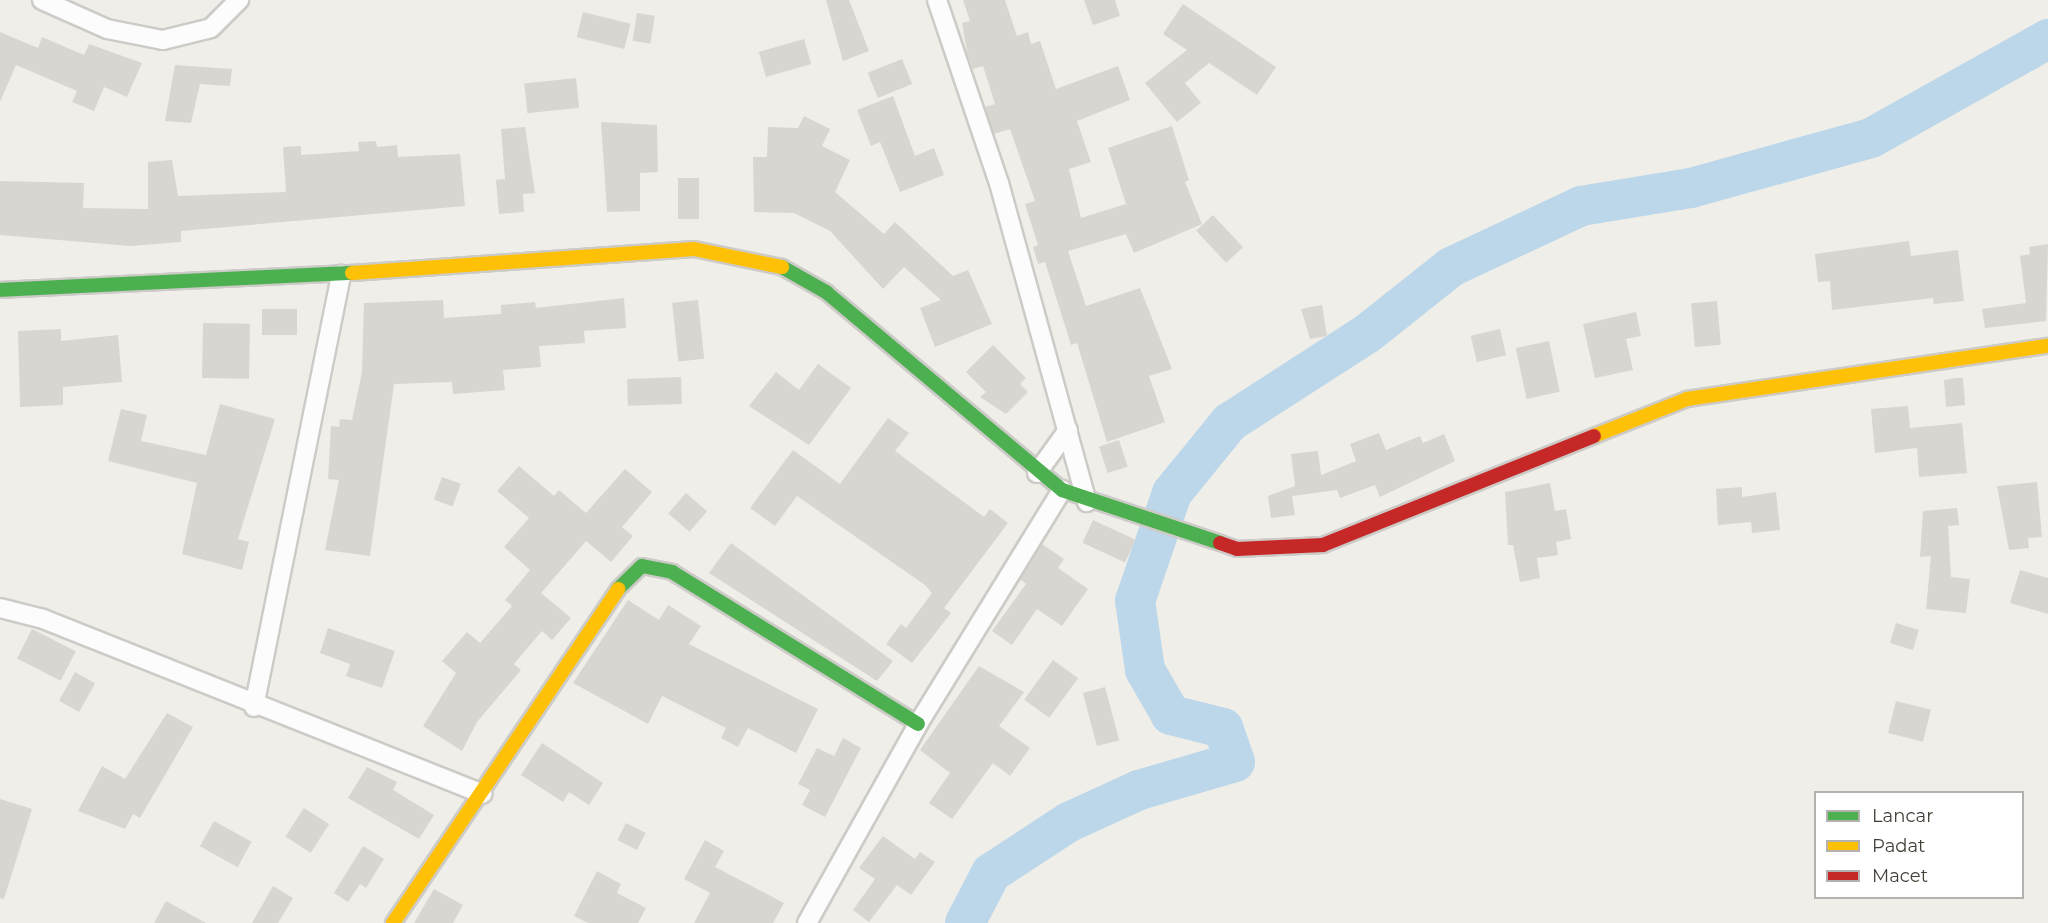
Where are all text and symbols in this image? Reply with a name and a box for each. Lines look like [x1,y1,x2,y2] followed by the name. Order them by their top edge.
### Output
[1814,791,2024,899] legend
[1872,805,1933,827] text: Lancar
[1872,835,1925,857] text: Padat
[1872,865,1928,887] text: Macet

